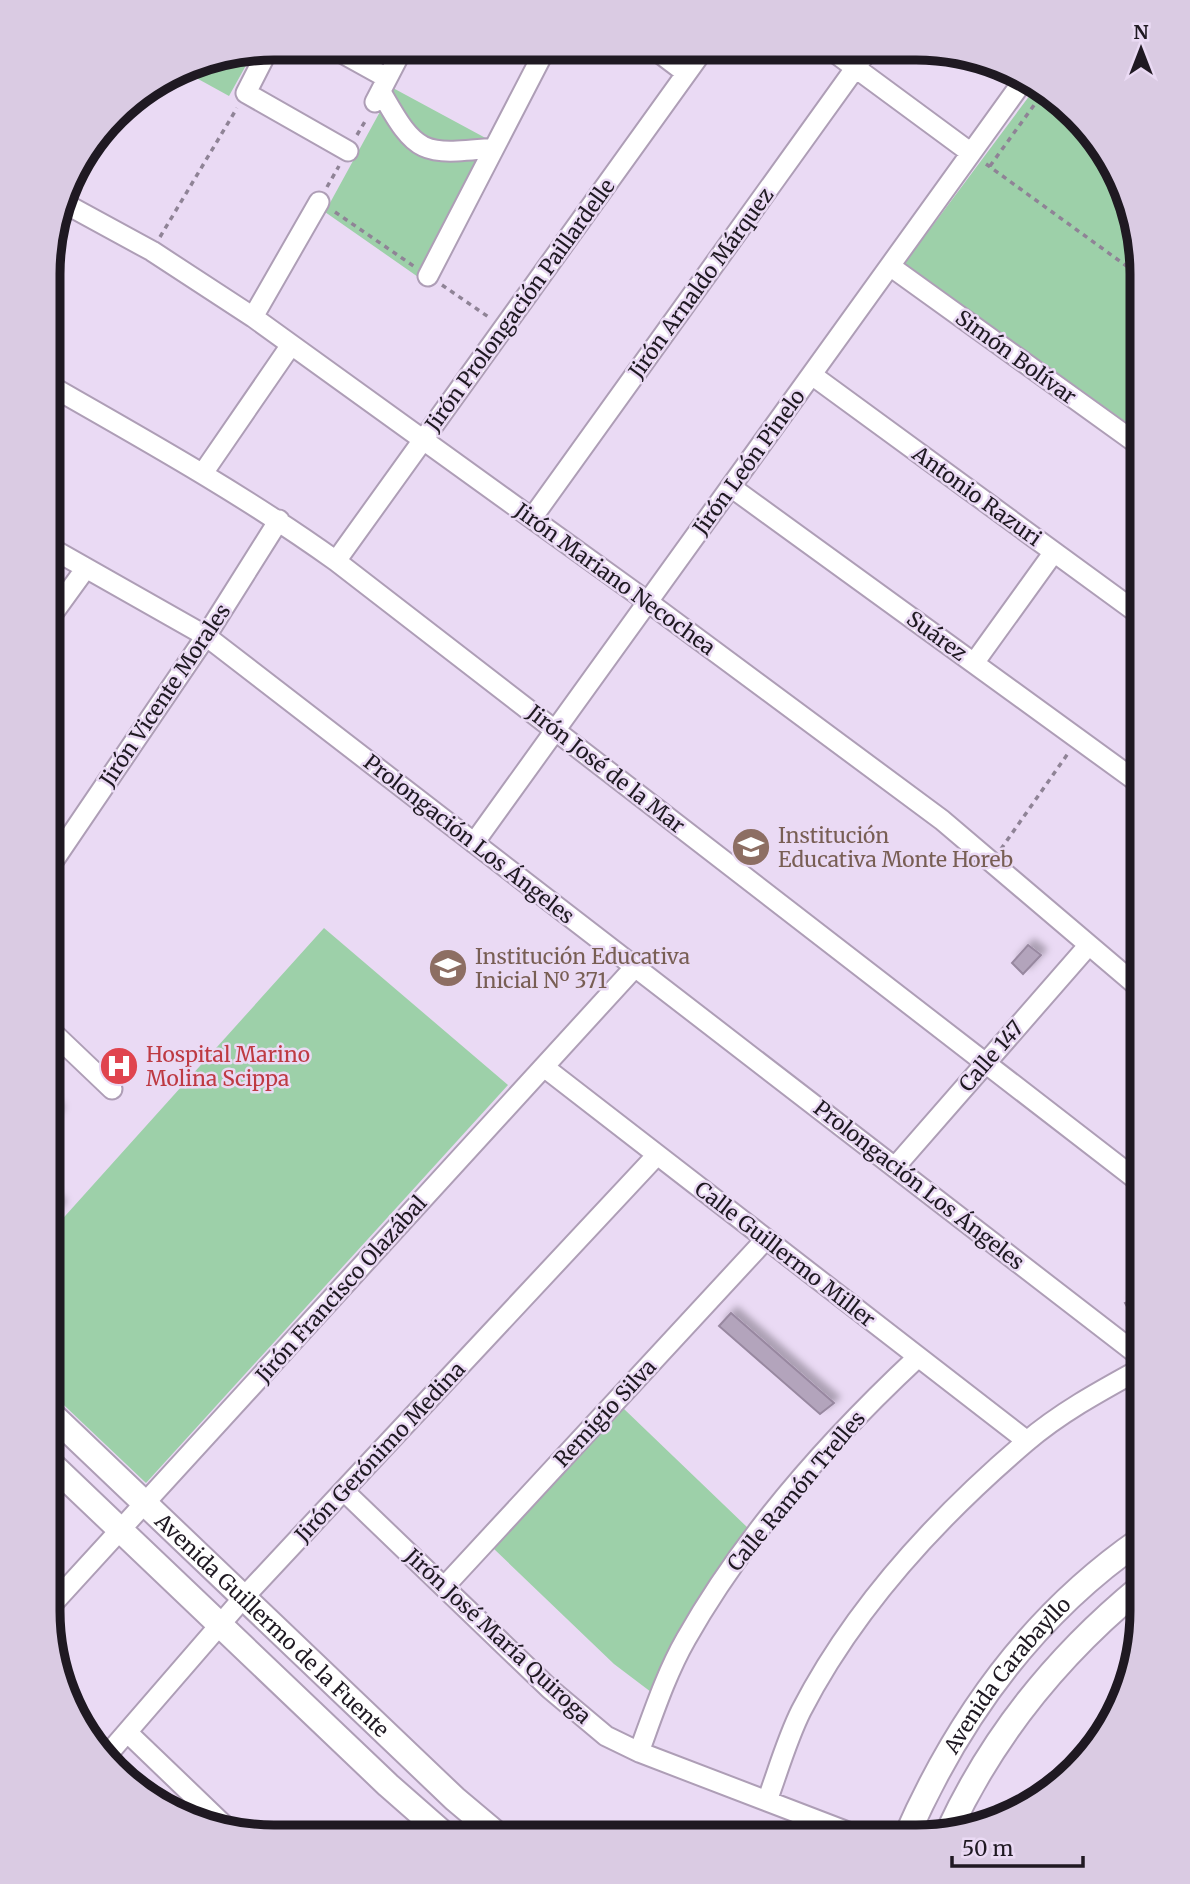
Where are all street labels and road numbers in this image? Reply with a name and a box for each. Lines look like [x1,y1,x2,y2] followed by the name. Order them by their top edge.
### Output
[419,174,621,437] street label: Jirón Prolongación Paillardelle
[622,182,779,384] street label: Jirón Arnaldo Márquez
[950,304,1082,410] street label: Simón Bolívar
[686,384,811,541] street label: Jirón León Pinelo
[906,439,1047,552] street label: Antonio Razuri
[508,496,721,661] street label: Jirón Mariano Necochea
[93,598,236,792] street label: Jirón Vicente Morales
[902,605,972,667] street label: Suárez
[521,698,690,839] street label: Jirón José de la Mar
[358,748,580,930] street label: Prolongación Los Ángeles
[953,1015,1029,1097] street label: Calle 147
[808,1094,1030,1276] street label: Prolongación Los Ángeles
[689,1175,881,1333] street label: Calle Guillermo Miller
[249,1189,433,1389] street label: Jirón Francisco Olazábal
[548,1353,662,1473] street label: Remigio Silva
[289,1356,471,1549] street label: Jirón Gerónimo Medina
[721,1405,871,1577] street label: Calle Ramón Trelles
[149,1506,395,1743] street label: Avenida Guillermo de la Fuente
[398,1542,597,1729] street label: Jirón José María Quiroga
[937,1590,1076,1759] street label: Avenida Carabayllo

